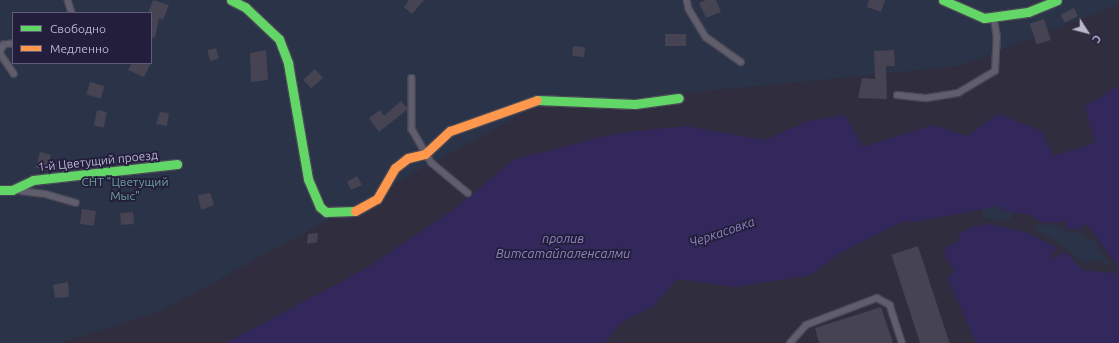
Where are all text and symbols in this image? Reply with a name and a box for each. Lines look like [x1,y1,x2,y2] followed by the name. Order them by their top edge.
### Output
[12,12,152,64] legend
[1067,12,1107,52] north arrow
[50,22,106,35] text: Свободно
[1090,33,1104,45] text: С
[50,42,109,55] text: Медленно
[37,148,159,174] street label: 1-й Цветущий проезд
[81,175,169,203] park label: СНТ "Цветущий Мыс"
[687,214,757,250] water label: Черкасовка
[496,231,630,262] water label: пролив Витсатайпаленсалми

